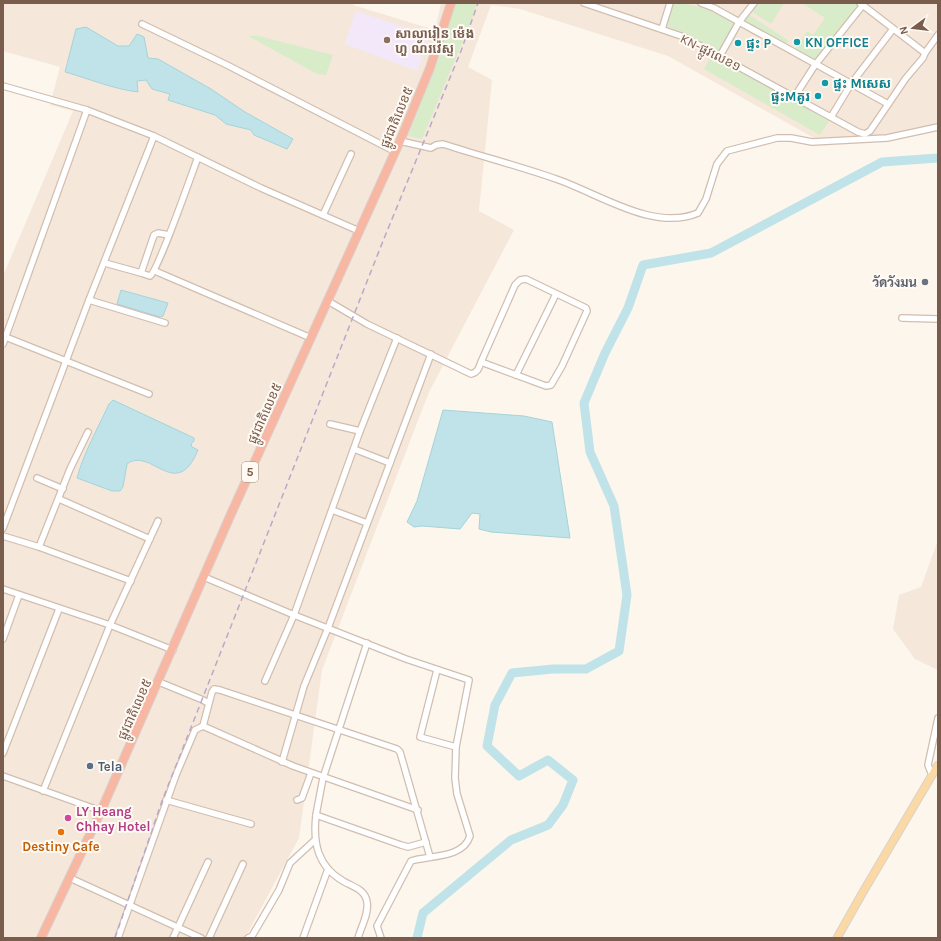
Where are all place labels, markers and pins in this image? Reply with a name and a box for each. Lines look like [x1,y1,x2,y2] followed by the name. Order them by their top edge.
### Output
[395,25,474,57] place label: សាលារៀន ម៉េង ហួ ណ័រវ៉េស្ទ
[382,35,392,45] marker: សាលារៀន ម៉េង ហួ ណ័រវ៉េស្ទ
[805,35,869,50] place label: KN OFFICE
[746,36,772,52] place label: ផ្ទះ P
[792,37,802,47] marker: KN OFFICE
[733,38,743,48] marker: ផ្ទះ P
[833,76,891,92] place label: ផ្ទះ Mសេស
[820,78,830,88] marker: ផ្ទះ Mសេស
[771,89,810,105] place label: ផ្ទះMគូរ
[813,91,823,101] marker: ផ្ទះMគូរ
[872,275,917,290] place label: วัดวังมน
[920,277,930,287] marker: วัดวังมน
[98,759,122,774] place label: Tela
[85,761,95,771] marker: Tela
[76,804,150,834] place label: LY Heang Chhay Hotel
[63,813,73,823] marker: LY Heang Chhay Hotel
[56,827,66,837] marker: Destiny Cafe
[22,839,100,854] place label: Destiny Cafe

